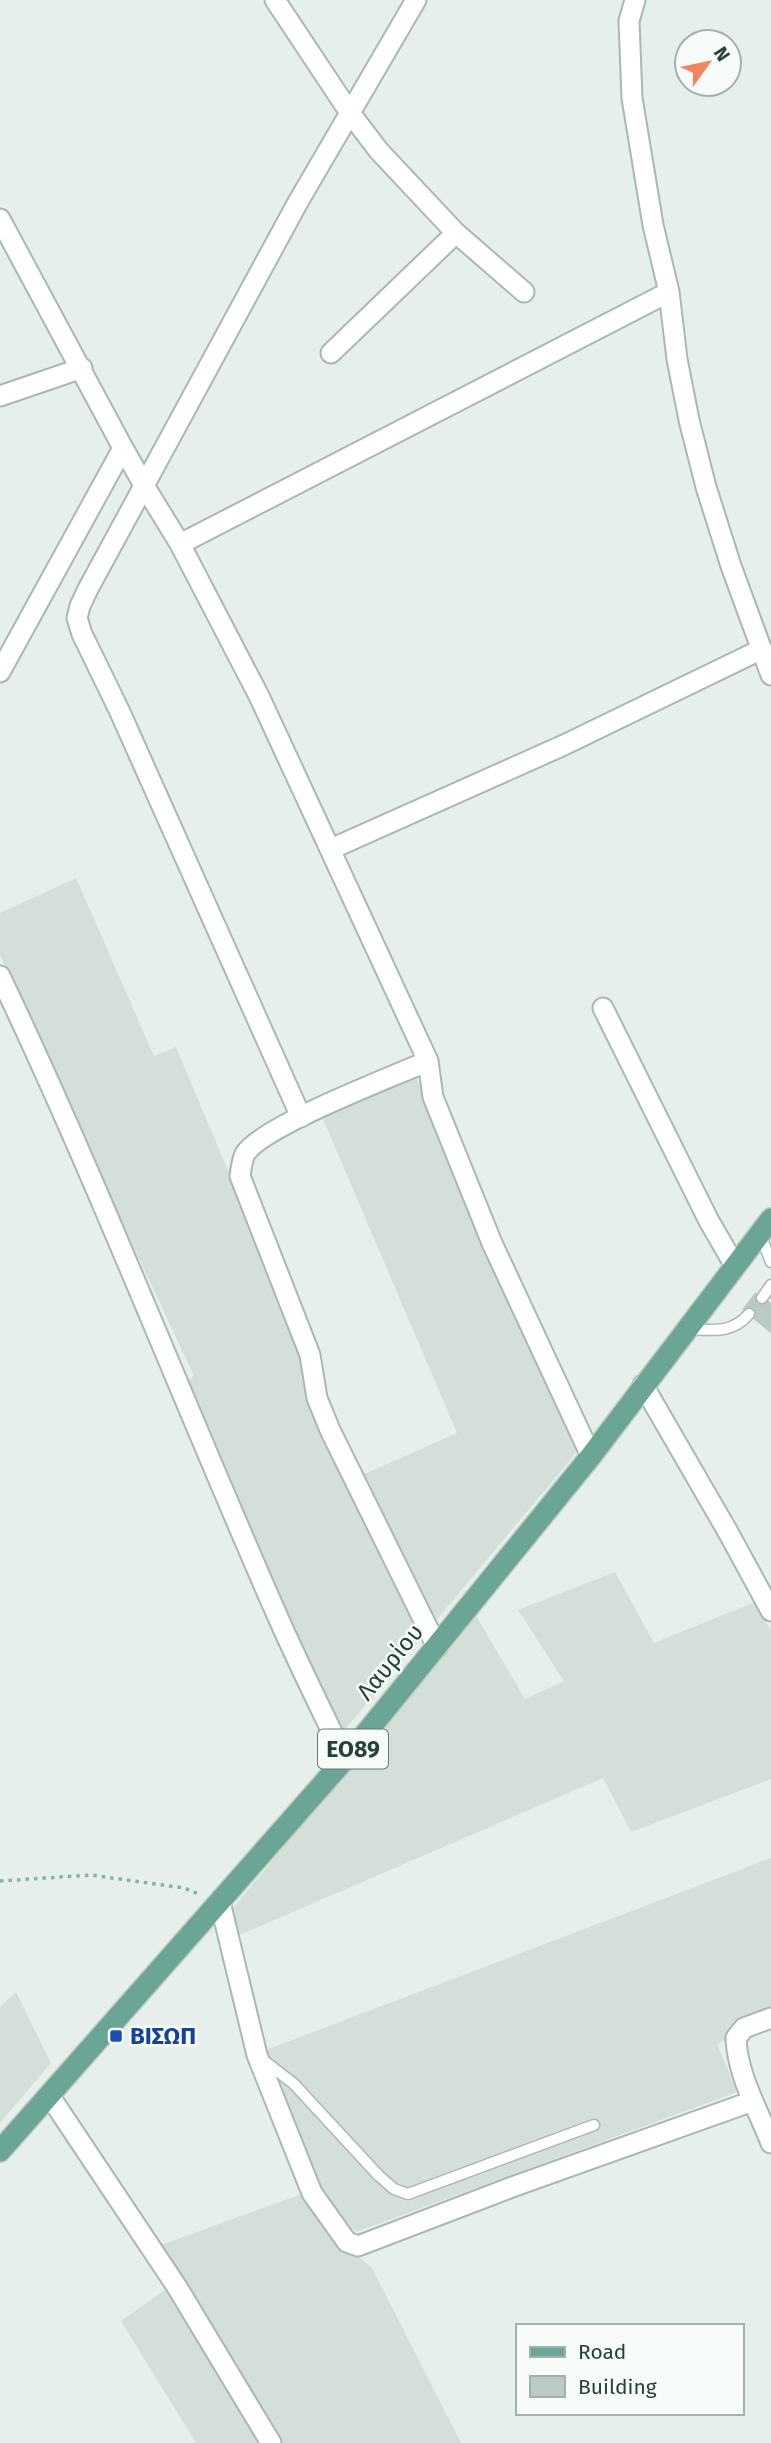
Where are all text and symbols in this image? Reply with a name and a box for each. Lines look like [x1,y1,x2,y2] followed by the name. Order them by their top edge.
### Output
[673,28,743,98] north arrow
[709,42,735,66] text: N
[351,1618,429,1706] street label: Λαυρίου
[318,1730,388,1768] road number: ΕΟ89
[130,2022,196,2050] place label: ΒΙΣΩΠ
[108,2028,124,2044] marker: ΒΙΣΩΠ
[516,2324,743,2415] legend
[578,2339,626,2365] text: Road
[578,2374,657,2400] text: Building

